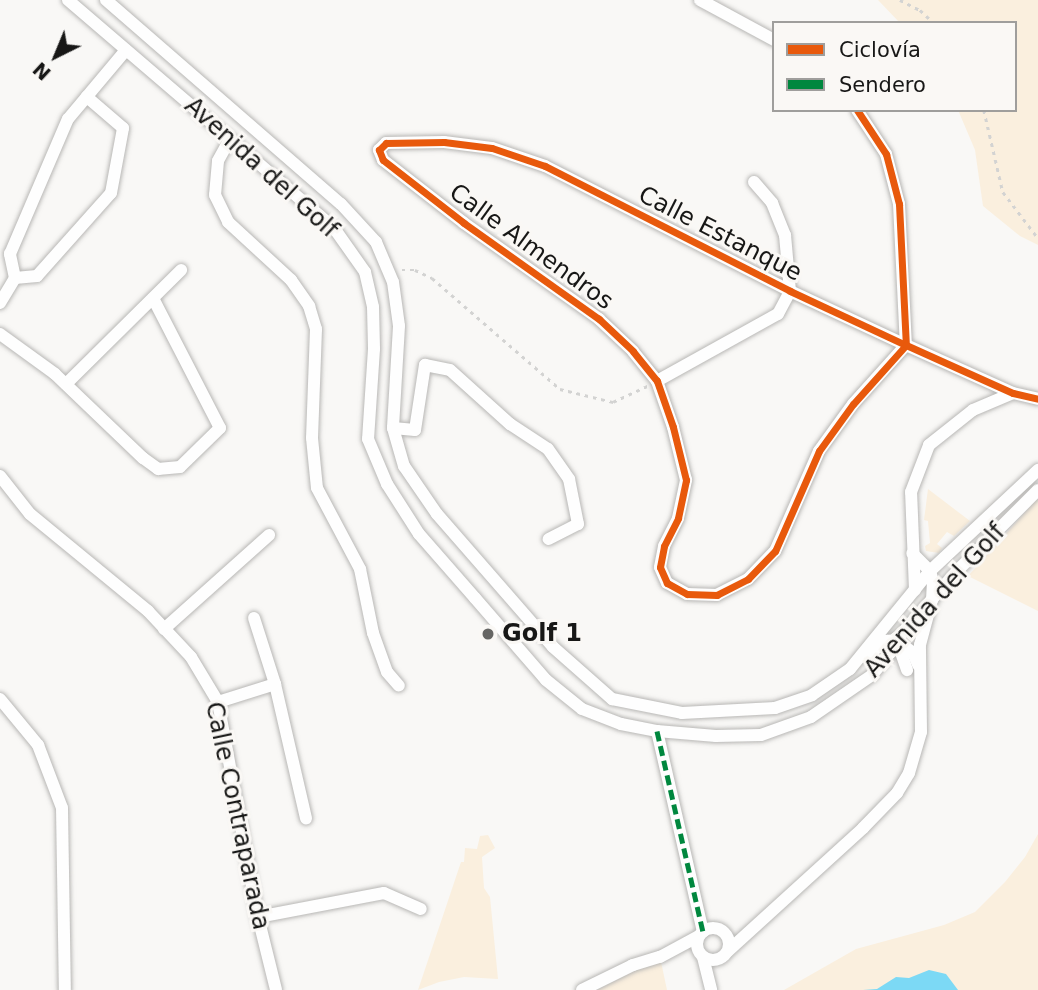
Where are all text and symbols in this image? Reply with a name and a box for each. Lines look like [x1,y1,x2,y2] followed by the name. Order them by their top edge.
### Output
[21,21,91,91] north arrow
[772,21,1017,112] legend
[839,38,921,62] text: Ciclovía
[28,58,55,85] text: N
[839,73,926,97] text: Sendero
[178,92,344,244] street label: Avenida del Golf
[443,178,619,316] street label: Calle Almendros
[634,180,806,288] street label: Calle Estanque
[859,518,1011,684] street label: Avenida del Golf
[502,620,582,648] place label: Golf 1
[480,626,496,642] marker: Golf 1
[199,699,275,933] street label: Calle Contraparada

